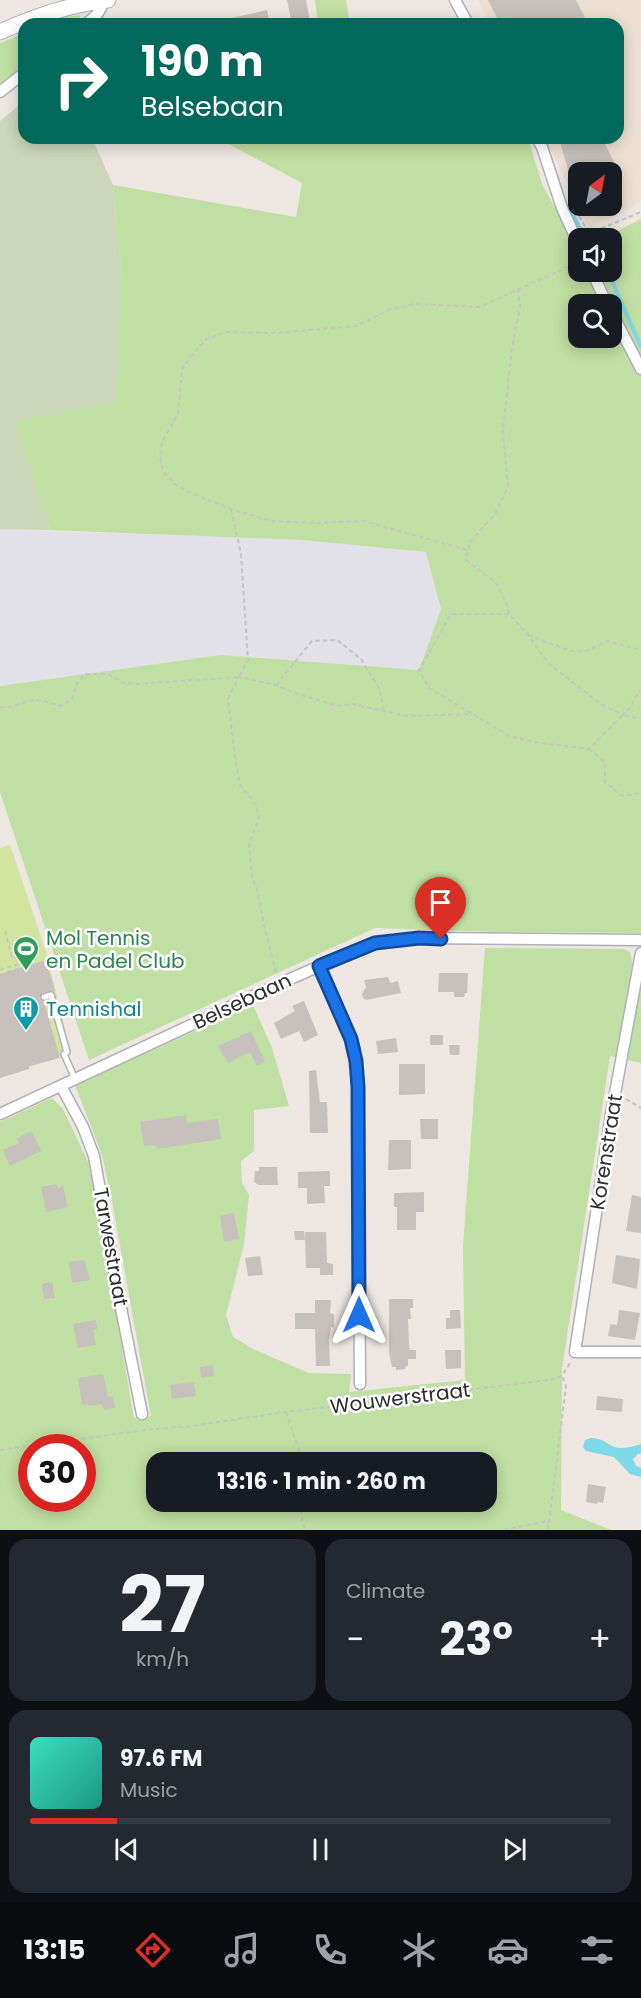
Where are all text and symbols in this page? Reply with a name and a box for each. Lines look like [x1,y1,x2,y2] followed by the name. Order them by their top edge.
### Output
[141,32,263,91] text: 190 m
[42,42,120,120] icon: right
[141,88,284,125] text: Belsebaan
[568,162,622,216] north arrow
[568,162,622,348] map controls
[568,228,622,282] button: sound
[568,294,622,348] button: search
[415,877,466,939] pin
[424,886,457,919] icon: arrive
[46,924,185,975] place label: Mol Tennis en Padel Club
[11,934,41,972] sports icon: Mol Tennis en Padel Club
[188,966,296,1036] street label: Belsebaan
[11,994,41,1032] building icon: Tennishal
[46,995,141,1023] place label: Tennishal
[583,1092,629,1212] street label: Korenstraat
[87,1185,135,1309] street label: Tarwestraat
[327,1283,391,1347] position arrow
[328,1376,472,1420] street label: Wouwerstraat
[18,1434,96,1512] speed limit sign: 30
[217,1466,426,1497] text: 13:16 · 1 min · 260 m
[119,1550,206,1659] text: 27
[346,1577,425,1605] text: Climate
[439,1608,513,1671] text: 23°
[346,1616,364,1663] text: −
[588,1616,611,1663] text: +
[136,1645,189,1673] text: km/h
[120,1743,202,1774] text: 97.6 FM
[120,1776,178,1804] text: Music
[110,1833,143,1866] icon: previous
[304,1833,337,1866] icon: pause
[498,1833,531,1866] icon: next
[132,1929,174,1971] icon: directions
[221,1929,263,1971] icon: music
[309,1929,351,1971] icon: phone
[398,1929,440,1971] icon: climate
[487,1929,529,1971] icon: car
[576,1929,618,1971] icon: filters
[23,1931,85,1968] text: 13:15

